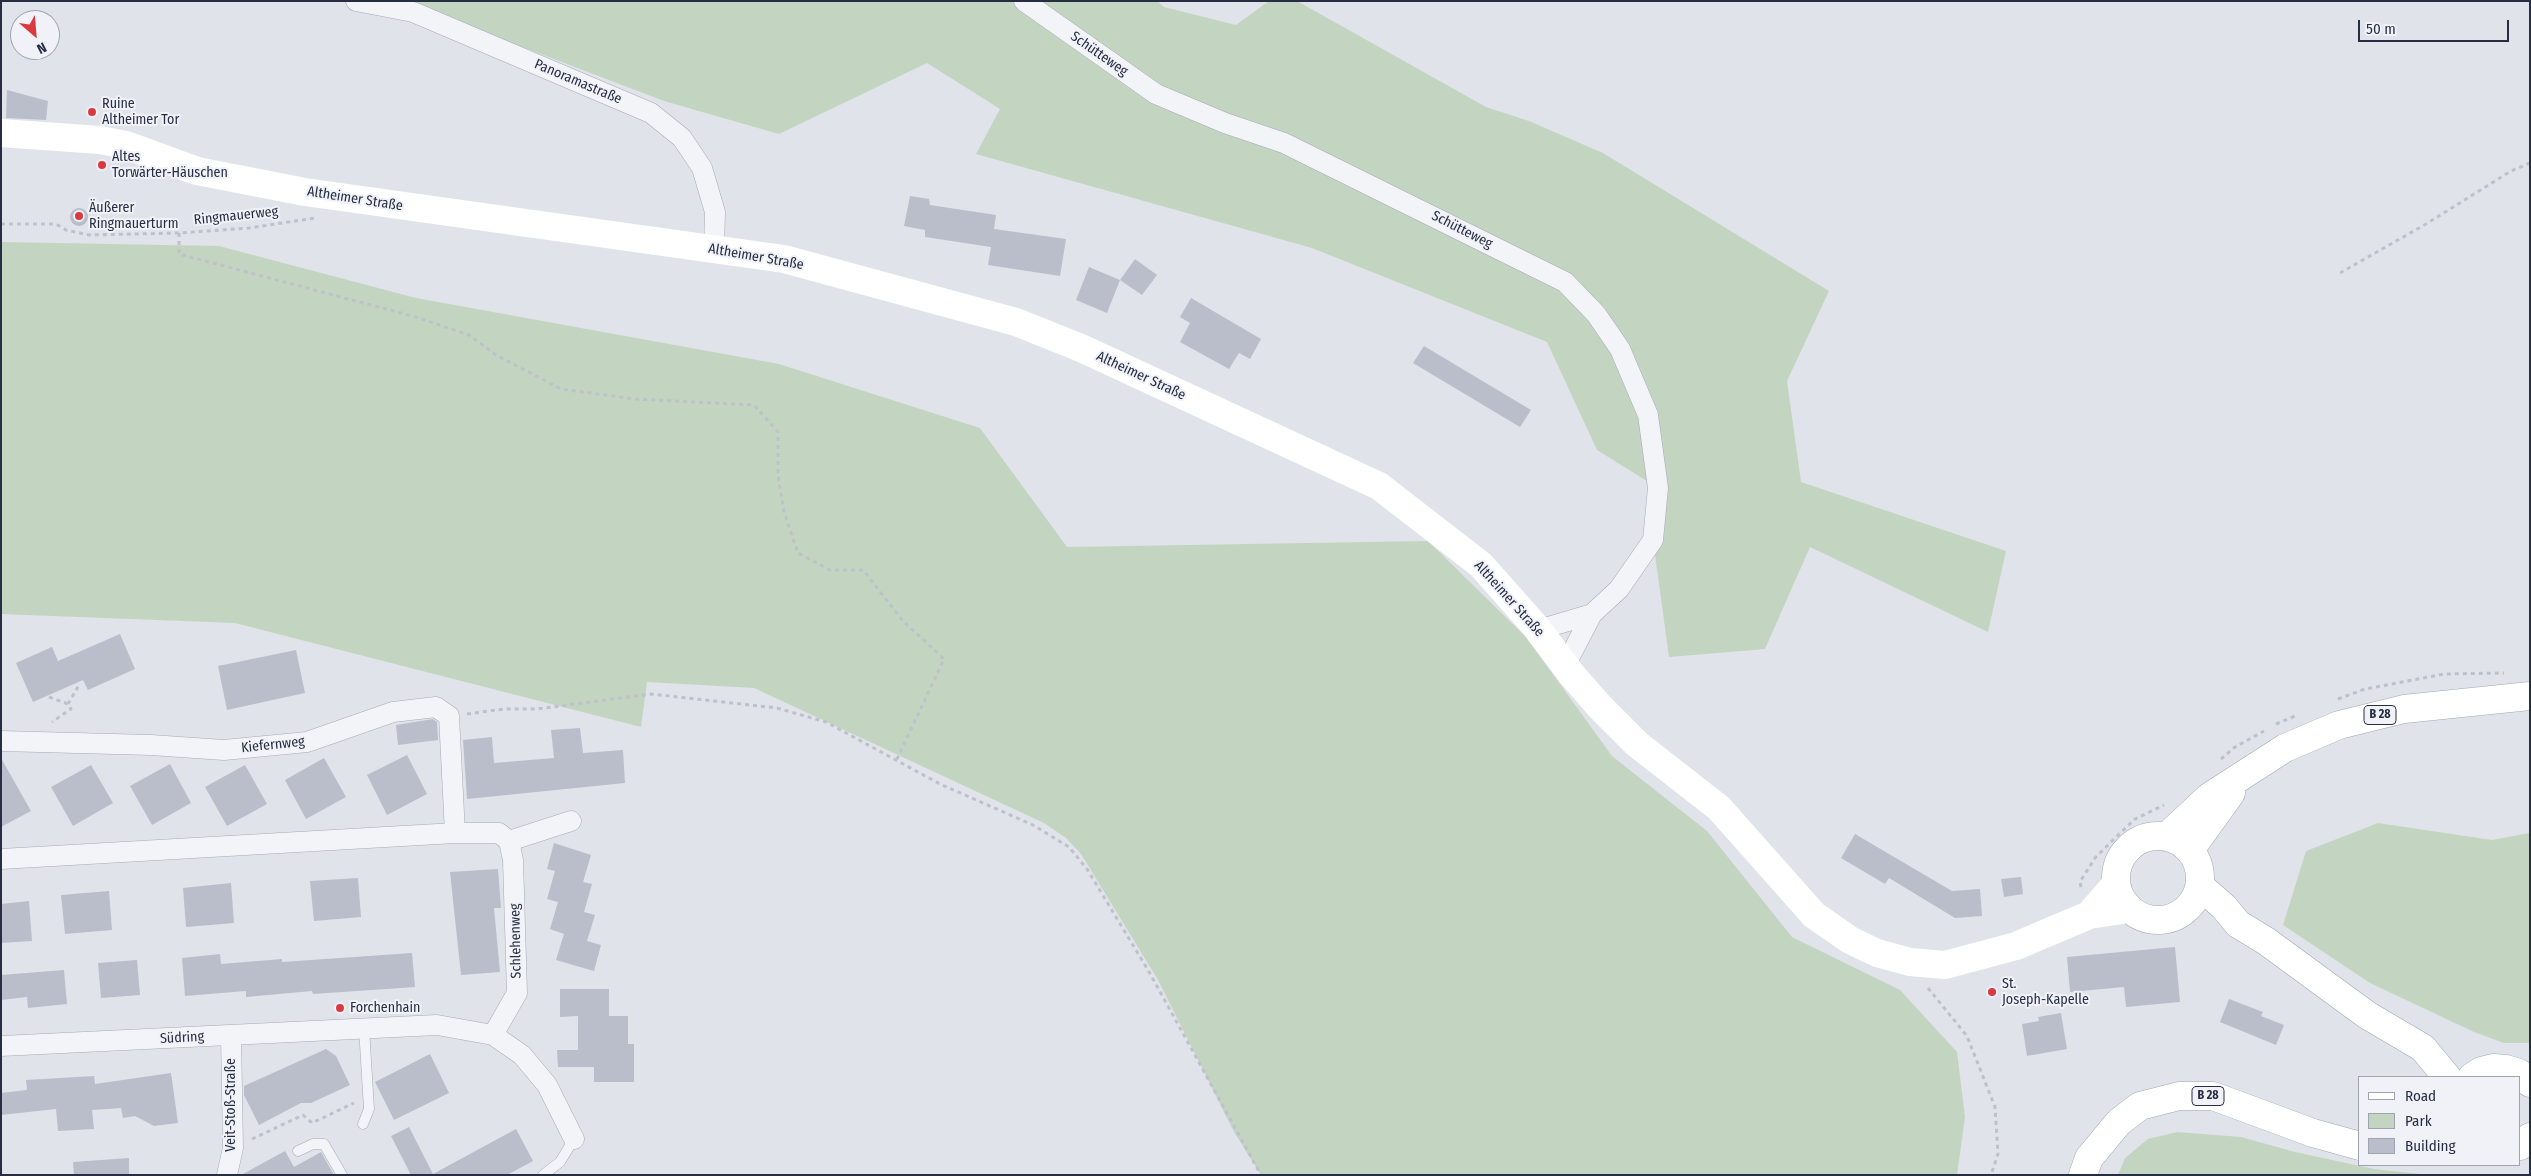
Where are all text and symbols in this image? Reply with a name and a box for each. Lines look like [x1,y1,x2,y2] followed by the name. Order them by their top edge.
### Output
[10,10,60,60] north arrow
[2361,10,2512,42] scale bar
[2366,20,2396,38] text: 50 m
[1067,28,1131,80] street label: Schütteweg
[34,38,49,57] text: N
[532,56,624,108] street label: Panoramastraße
[102,96,179,128] place label: Ruine Altheimer Tor
[86,106,98,118] marker: Ruine Altheimer Tor
[112,149,228,182] place label: Altes Torwärter-Häuschen
[96,159,108,171] marker: Altes Torwärter-Häuschen
[306,183,404,215] street label: Altheimer Straße
[89,200,178,232] place label: Äußerer Ringmauerturm
[193,203,279,229] street label: Ringmauerweg
[1429,207,1495,253] street label: Schütteweg
[73,210,85,222] marker: Äußerer Ringmauerturm
[707,240,805,274] street label: Altheimer Straße
[1094,348,1188,404] street label: Altheimer Straße
[1470,558,1548,640] street label: Altheimer Straße
[2364,706,2396,724] road number: B 28
[240,733,306,757] street label: Kiefernweg
[507,903,525,979] street label: Schlehenweg
[2002,976,2089,1009] place label: St. Joseph-Kapelle
[1986,986,1998,998] marker: St. Joseph-Kapelle
[350,1000,420,1016] place label: Forchenhain
[334,1002,346,1014] marker: Forchenhain
[160,1028,204,1048] street label: Südring
[223,1058,239,1152] street label: Veit-Stoß-Straße
[2358,1076,2521,1166] legend
[2192,1086,2224,1106] road number: B 28
[2405,1087,2436,1105] text: Road
[2405,1112,2432,1130] text: Park
[2405,1137,2456,1155] text: Building

